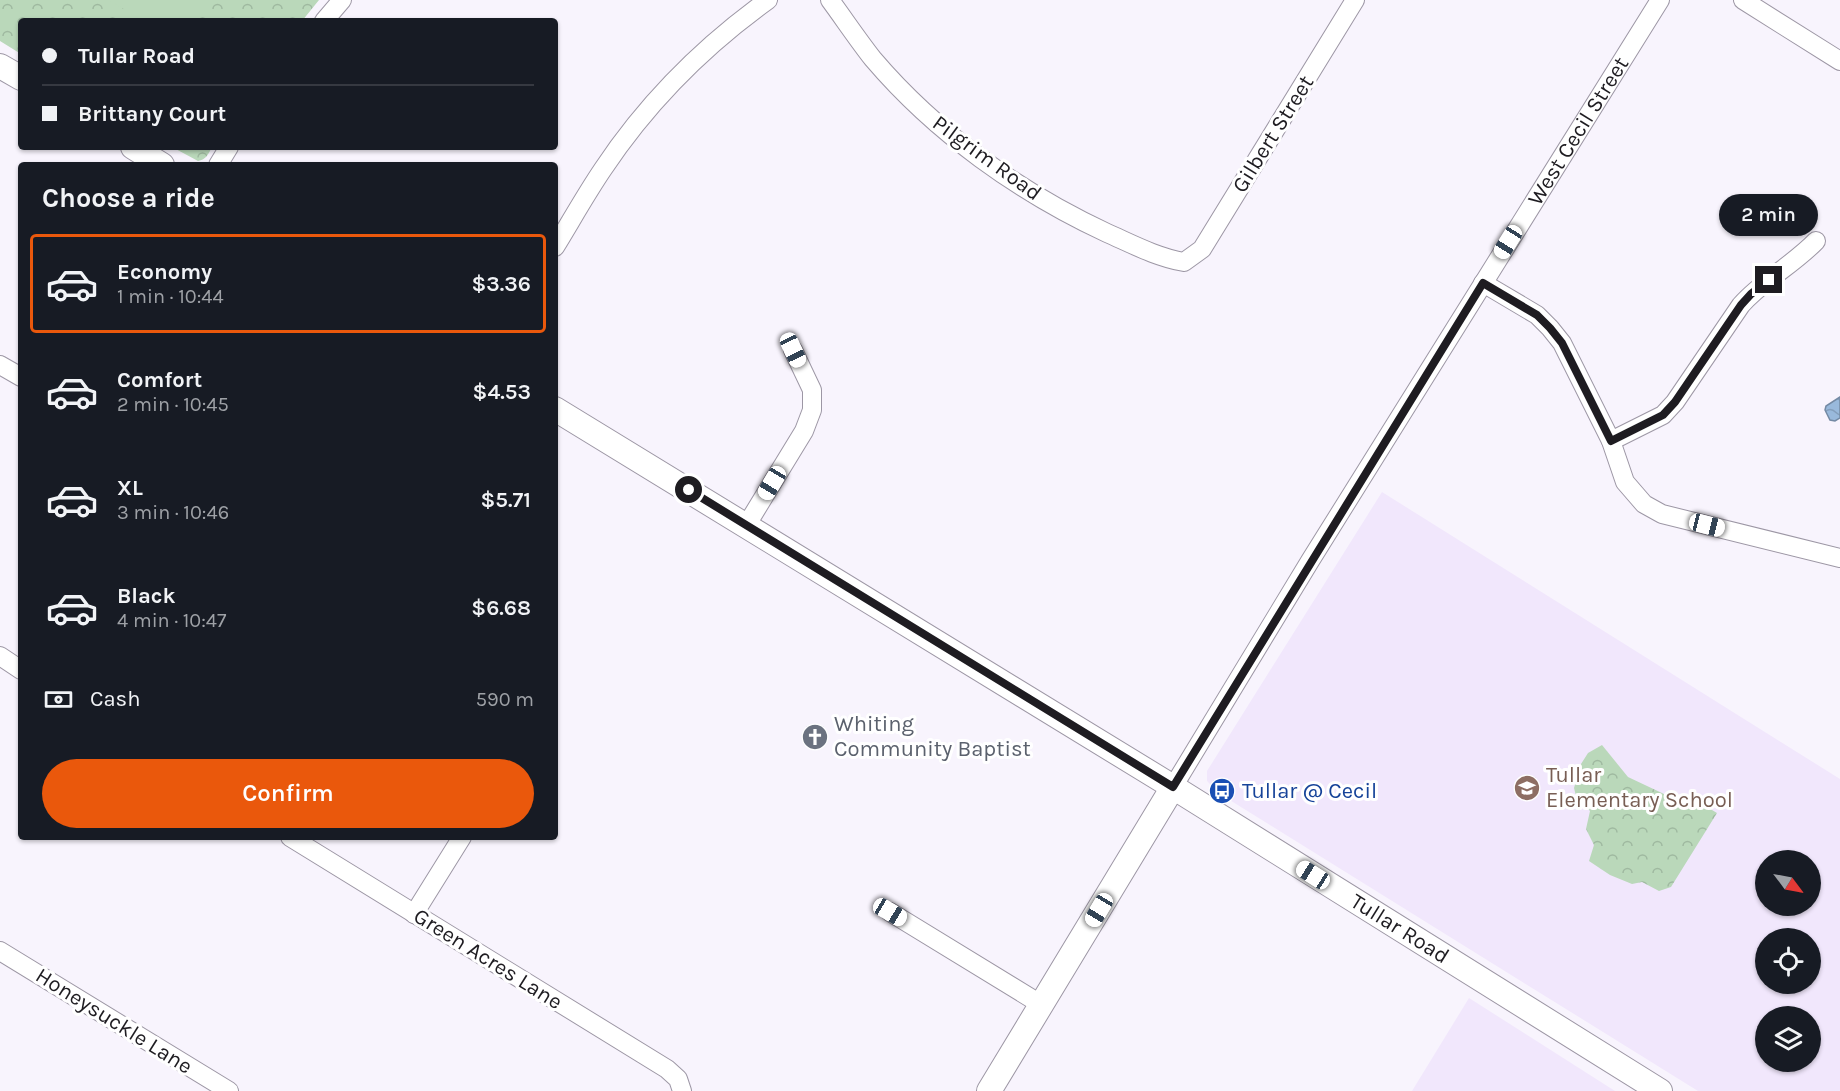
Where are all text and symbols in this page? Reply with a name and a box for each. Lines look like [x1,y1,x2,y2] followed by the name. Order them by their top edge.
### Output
[78,43,195,69] text: Tullar Road
[1522,52,1634,210] street label: West Cecil Street
[1227,71,1319,197] street label: Gilbert Street
[78,101,226,127] text: Brittany Court
[927,110,1047,206] street label: Pilgrim Road
[42,182,215,214] text: Choose a ride
[1720,193,1818,235] callout: 2 min
[1741,203,1796,226] text: 2 min
[1491,222,1525,262] car
[45,257,99,311] icon: car
[117,259,212,285] text: Economy
[1755,266,1782,293] route end
[472,271,531,297] text: $3.36
[117,285,224,308] text: 1 min · 10:44
[777,330,809,370] car
[45,365,99,419] icon: car
[117,367,202,393] text: Comfort
[473,379,531,405] text: $4.53
[117,393,229,416] text: 2 min · 10:45
[755,463,789,503] car
[45,473,99,527] icon: car
[117,475,143,501] text: XL
[675,476,702,503] route start
[481,487,531,513] text: $5.71
[117,501,229,524] text: 3 min · 10:46
[1687,512,1727,538] car
[45,581,99,635] icon: car
[117,583,176,609] text: Black
[471,595,531,621] text: $6.68
[117,609,226,632] text: 4 min · 10:47
[42,683,75,716] icon: cash
[90,686,140,712] text: Cash
[476,688,534,711] text: 590 m
[834,711,1031,762] place label: Whiting Community Baptist
[800,722,830,752] church icon: Whiting Community Baptist
[42,759,534,828] button: Confirm
[1546,762,1733,813] place label: Tullar Elementary School
[1512,773,1542,803] school or university icon: Tullar Elementary School
[1207,776,1237,806] bus stop icon: Tullar @ Cecil
[1242,778,1377,804] place label: Tullar @ Cecil
[1755,850,1821,916] north arrow
[1755,850,1821,1072] map controls
[1293,858,1333,892] car
[1346,888,1454,969] street label: Tullar Road
[1082,890,1116,930] car
[870,895,910,929] car
[409,903,567,1015] street label: Green Acres Lane
[1755,928,1821,994] button: locate
[31,962,197,1080] street label: Honeysuckle Lane
[1755,1006,1821,1072] button: layers

